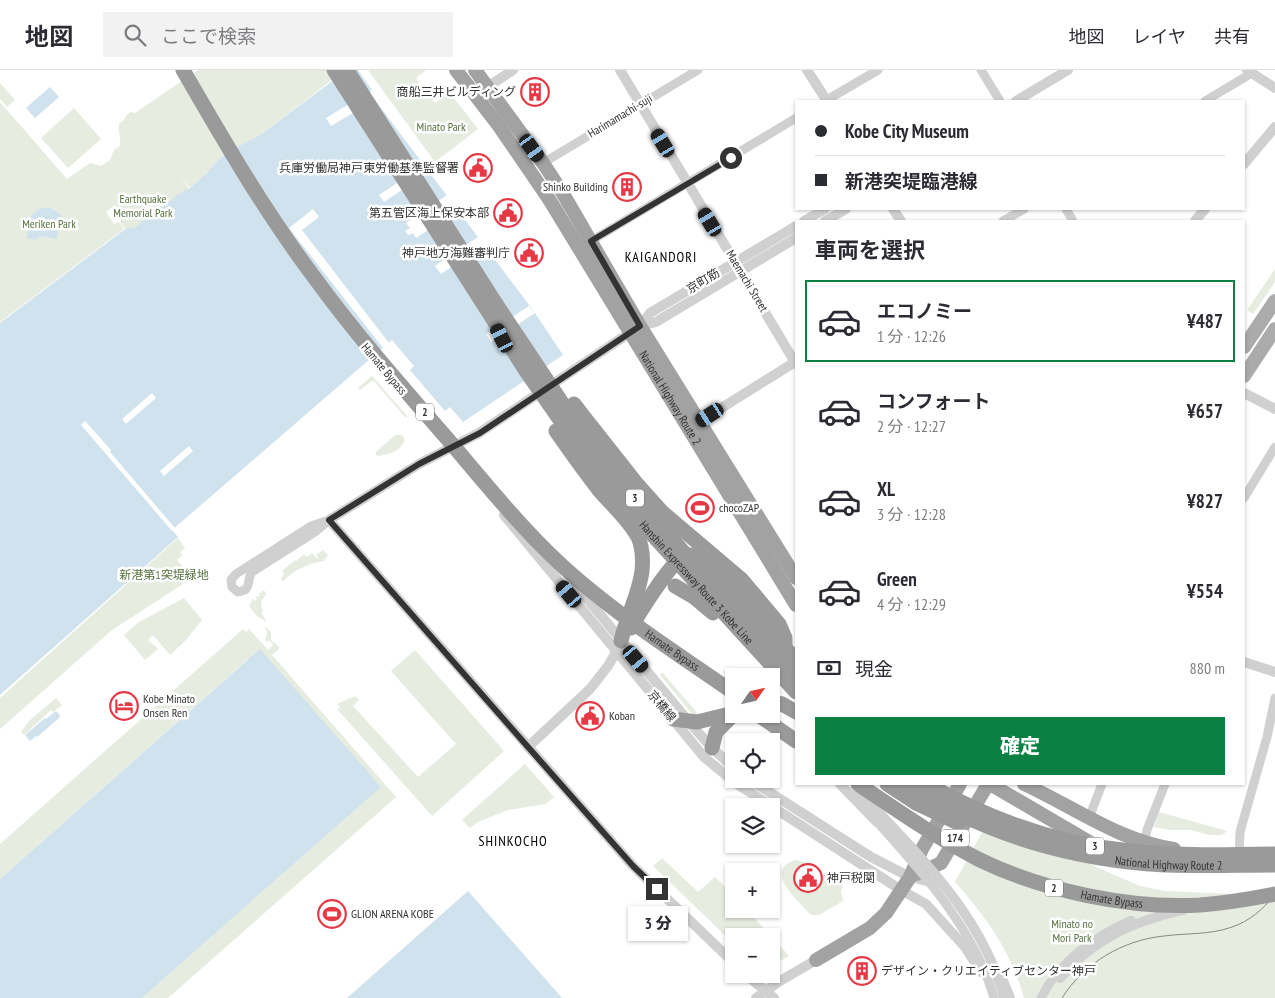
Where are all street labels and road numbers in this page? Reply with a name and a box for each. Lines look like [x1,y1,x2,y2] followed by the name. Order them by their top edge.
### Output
[585,90,655,141] street label: Harimamachi-suji
[723,247,772,315] street label: Maemachi Street
[683,265,722,296] street label: 京町筋
[358,340,410,398] street label: Hamate Bypass
[636,348,705,448] street label: National Highway Route 2
[416,404,434,421] road number: 2
[626,489,644,506] road number: 3
[636,517,757,647] street label: Hanshin Expressway Route 3 Kobe Line
[642,626,703,674] street label: Hamate Bypass
[645,687,680,724] street label: 京橋線
[941,830,969,846] road number: 174
[1086,838,1104,854] road number: 3
[1114,852,1223,873] street label: National Highway Route 2
[1045,880,1063,896] road number: 2
[1079,886,1144,911] street label: Hamate Bypass

